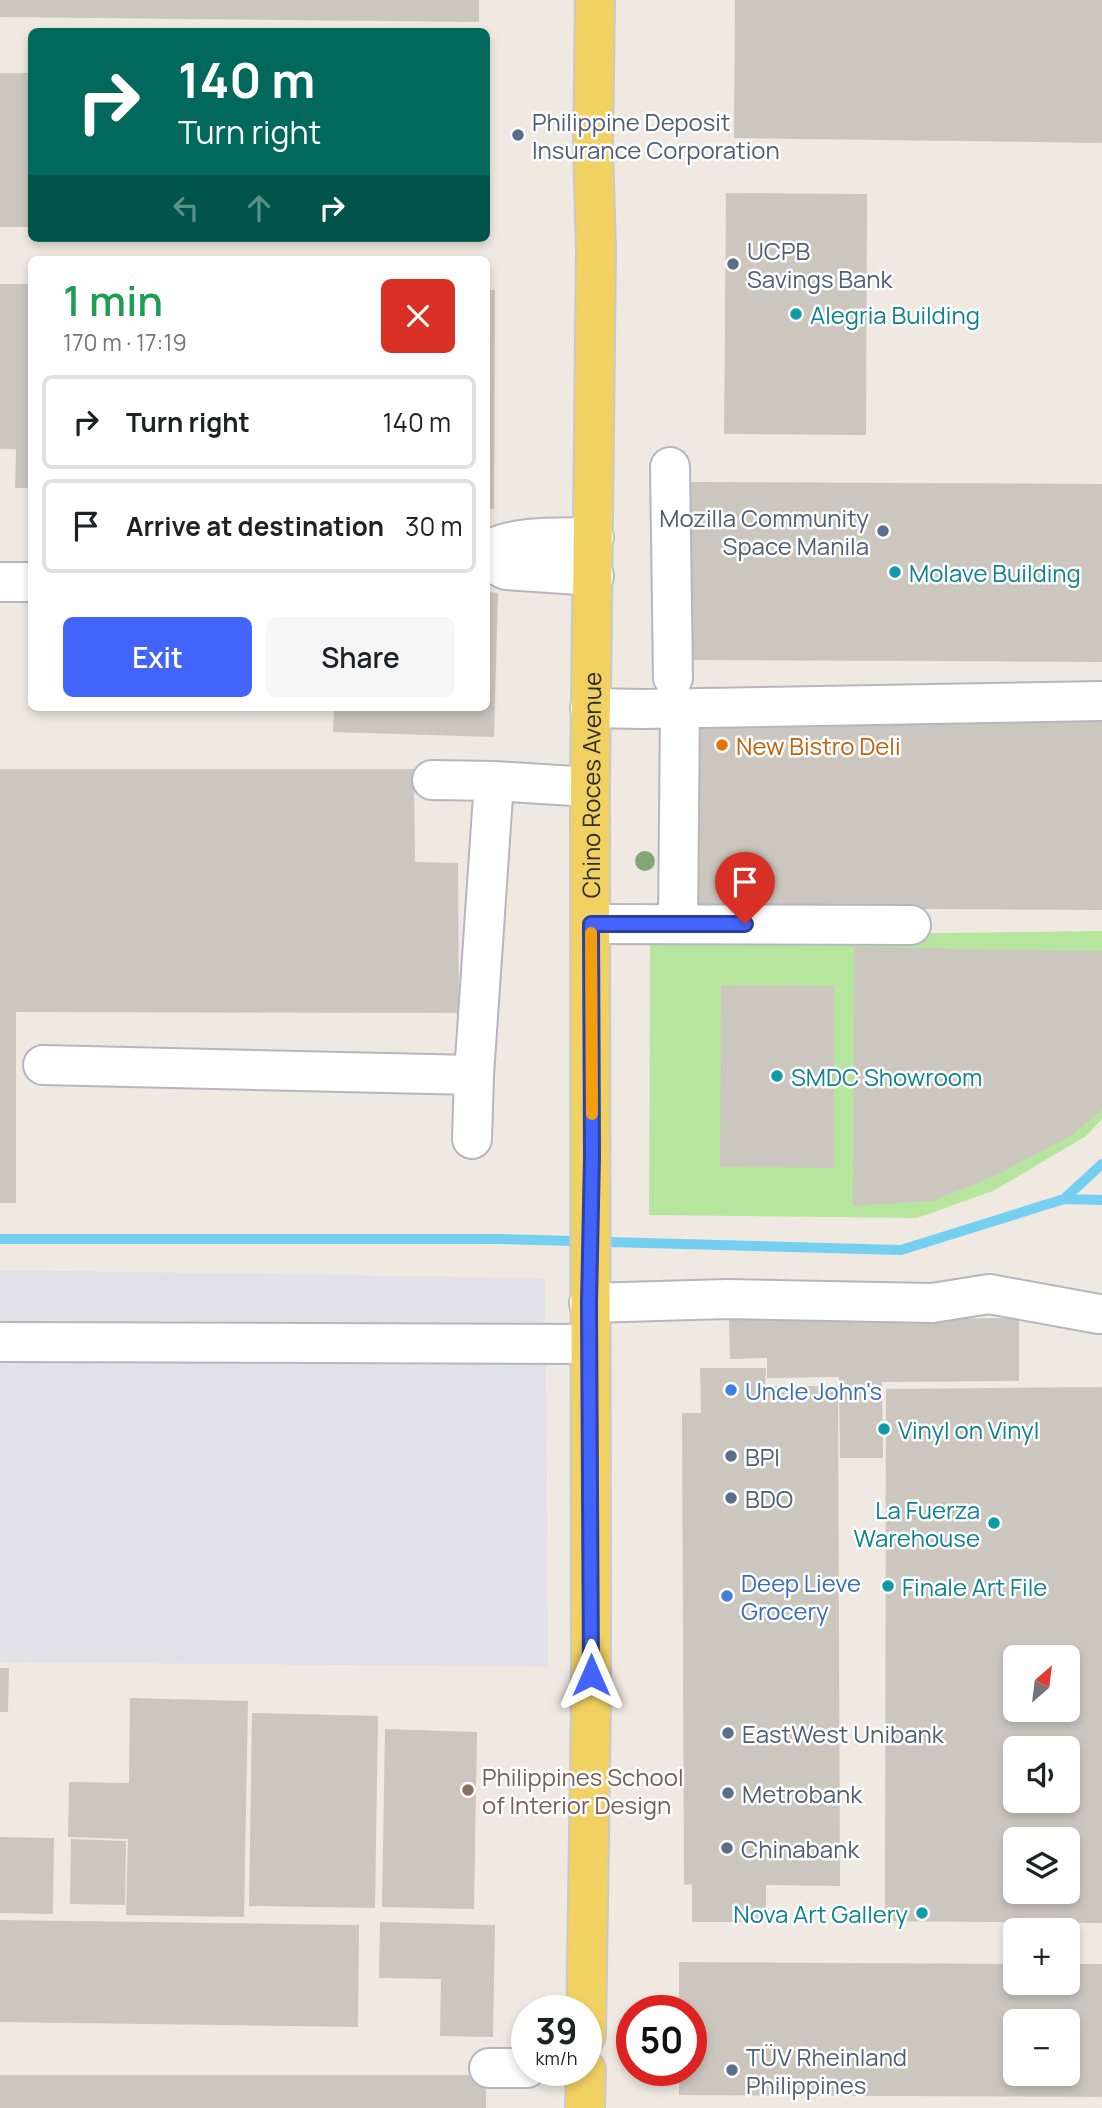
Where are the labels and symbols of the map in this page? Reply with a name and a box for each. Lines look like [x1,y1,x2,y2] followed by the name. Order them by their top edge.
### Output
[532,105,780,166] place label: Philippine Deposit Insurance Corporation
[510,127,526,143] marker: Philippine Deposit Insurance Corporation
[747,234,894,295] place label: UCPB Savings Bank
[725,256,741,272] marker: UCPB Savings Bank
[810,298,980,331] place label: Alegria Building
[788,306,804,322] marker: Alegria Building
[659,501,869,562] place label: Mozilla Community Space Manila
[875,523,891,539] marker: Mozilla Community Space Manila
[909,556,1081,589] place label: Molave Building
[887,564,903,580] marker: Molave Building
[573,672,608,898] street label: Chino Roces Avenue
[736,729,901,762] place label: New Bistro Deli
[714,737,730,753] marker: New Bistro Deli
[715,852,775,924] pin
[791,1060,982,1093] place label: SMDC Showroom
[769,1068,785,1084] marker: SMDC Showroom
[745,1374,882,1407] place label: Uncle John's
[723,1382,739,1398] marker: Uncle John's
[898,1413,1039,1446] place label: Vinyl on Vinyl
[876,1421,892,1437] marker: Vinyl on Vinyl
[745,1440,780,1473] place label: BPI
[723,1448,739,1464] marker: BPI
[745,1482,793,1515] place label: BDO
[723,1490,739,1506] marker: BDO
[854,1493,980,1554] place label: La Fuerza Warehouse
[986,1515,1002,1531] marker: La Fuerza Warehouse
[741,1566,861,1627] place label: Deep Lieve Grocery
[902,1570,1047,1603] place label: Finale Art File
[880,1578,896,1594] marker: Finale Art File
[719,1588,735,1604] marker: Deep Lieve Grocery
[554,1638,628,1712] position arrow
[1003,1645,1080,1722] north arrow
[742,1717,945,1750] place label: EastWest Unibank
[720,1725,736,1741] marker: EastWest Unibank
[482,1760,684,1821] place label: Philippines School of Interior Design
[742,1777,863,1810] place label: Metrobank
[460,1782,476,1798] marker: Philippines School of Interior Design
[720,1785,736,1801] marker: Metrobank
[741,1832,860,1865] place label: Chinabank
[719,1840,735,1856] marker: Chinabank
[733,1897,908,1930] place label: Nova Art Gallery
[914,1905,930,1921] marker: Nova Art Gallery
[616,1995,707,2086] speed limit sign: 50
[746,2040,907,2101] place label: TÜV Rheinland Philippines
[724,2062,740,2078] marker: TÜV Rheinland Philippines

